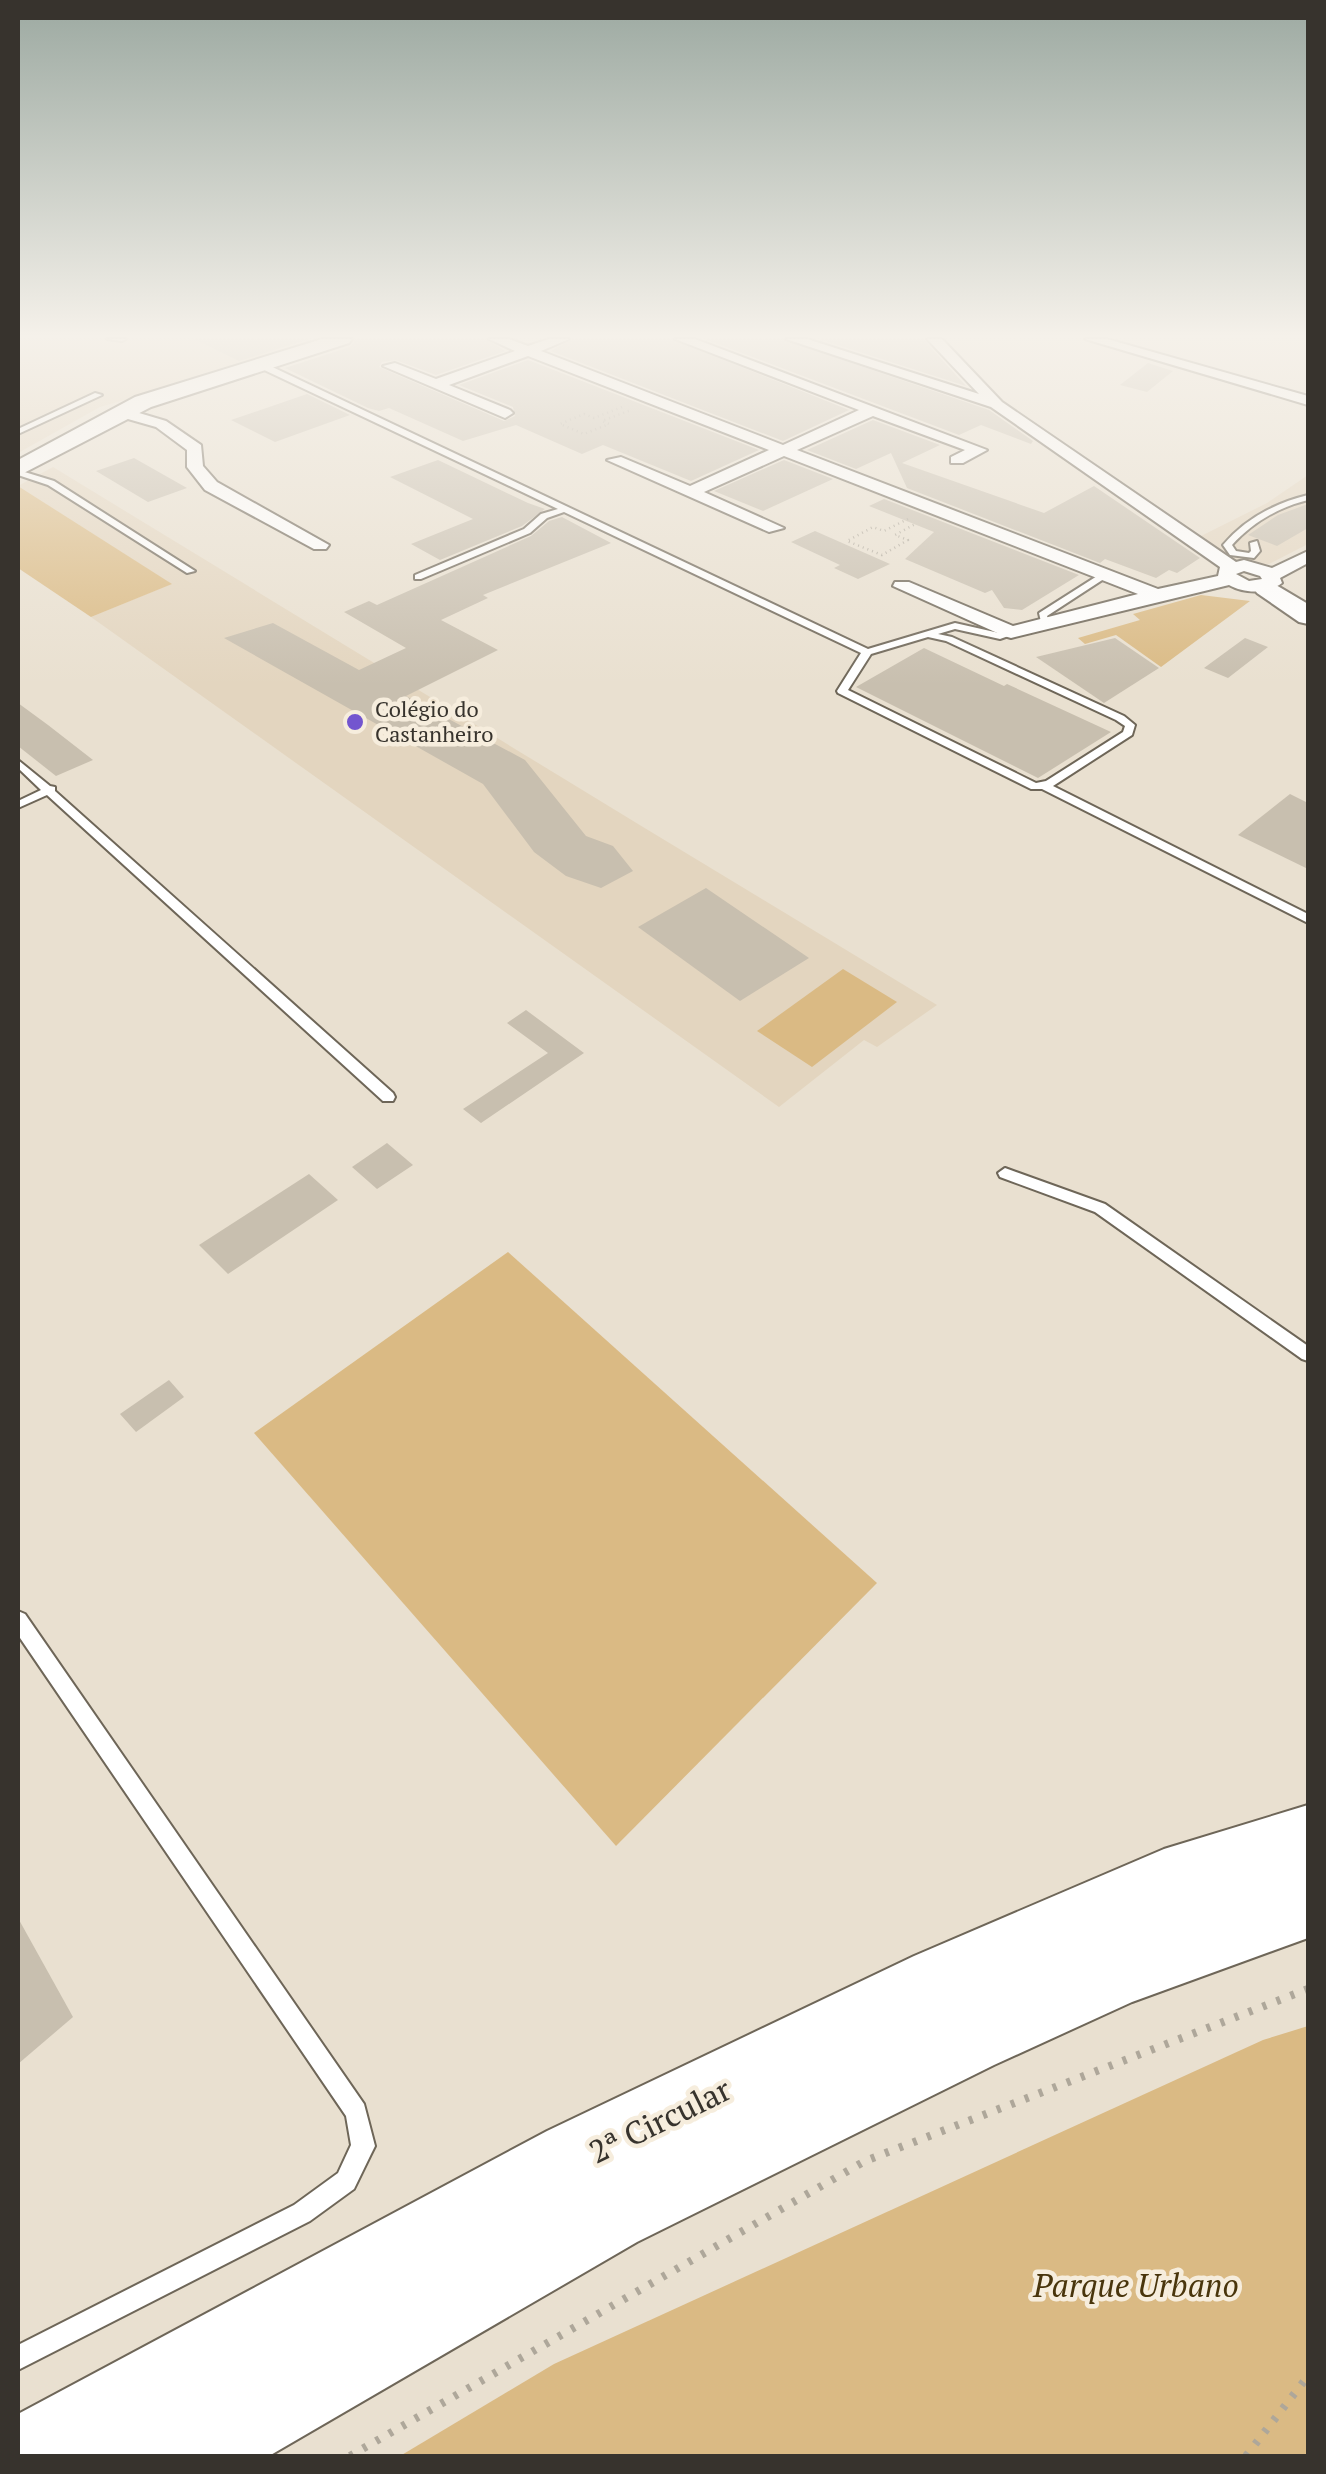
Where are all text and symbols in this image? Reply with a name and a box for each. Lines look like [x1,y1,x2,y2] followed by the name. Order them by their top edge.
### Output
[375,694,493,748] place label: Colégio do Castanheiro
[344,711,366,733] marker: Colégio do Castanheiro
[582,2067,738,2172] street label: 2ª Circular
[1032,2264,1239,2306] park label: Parque Urbano

